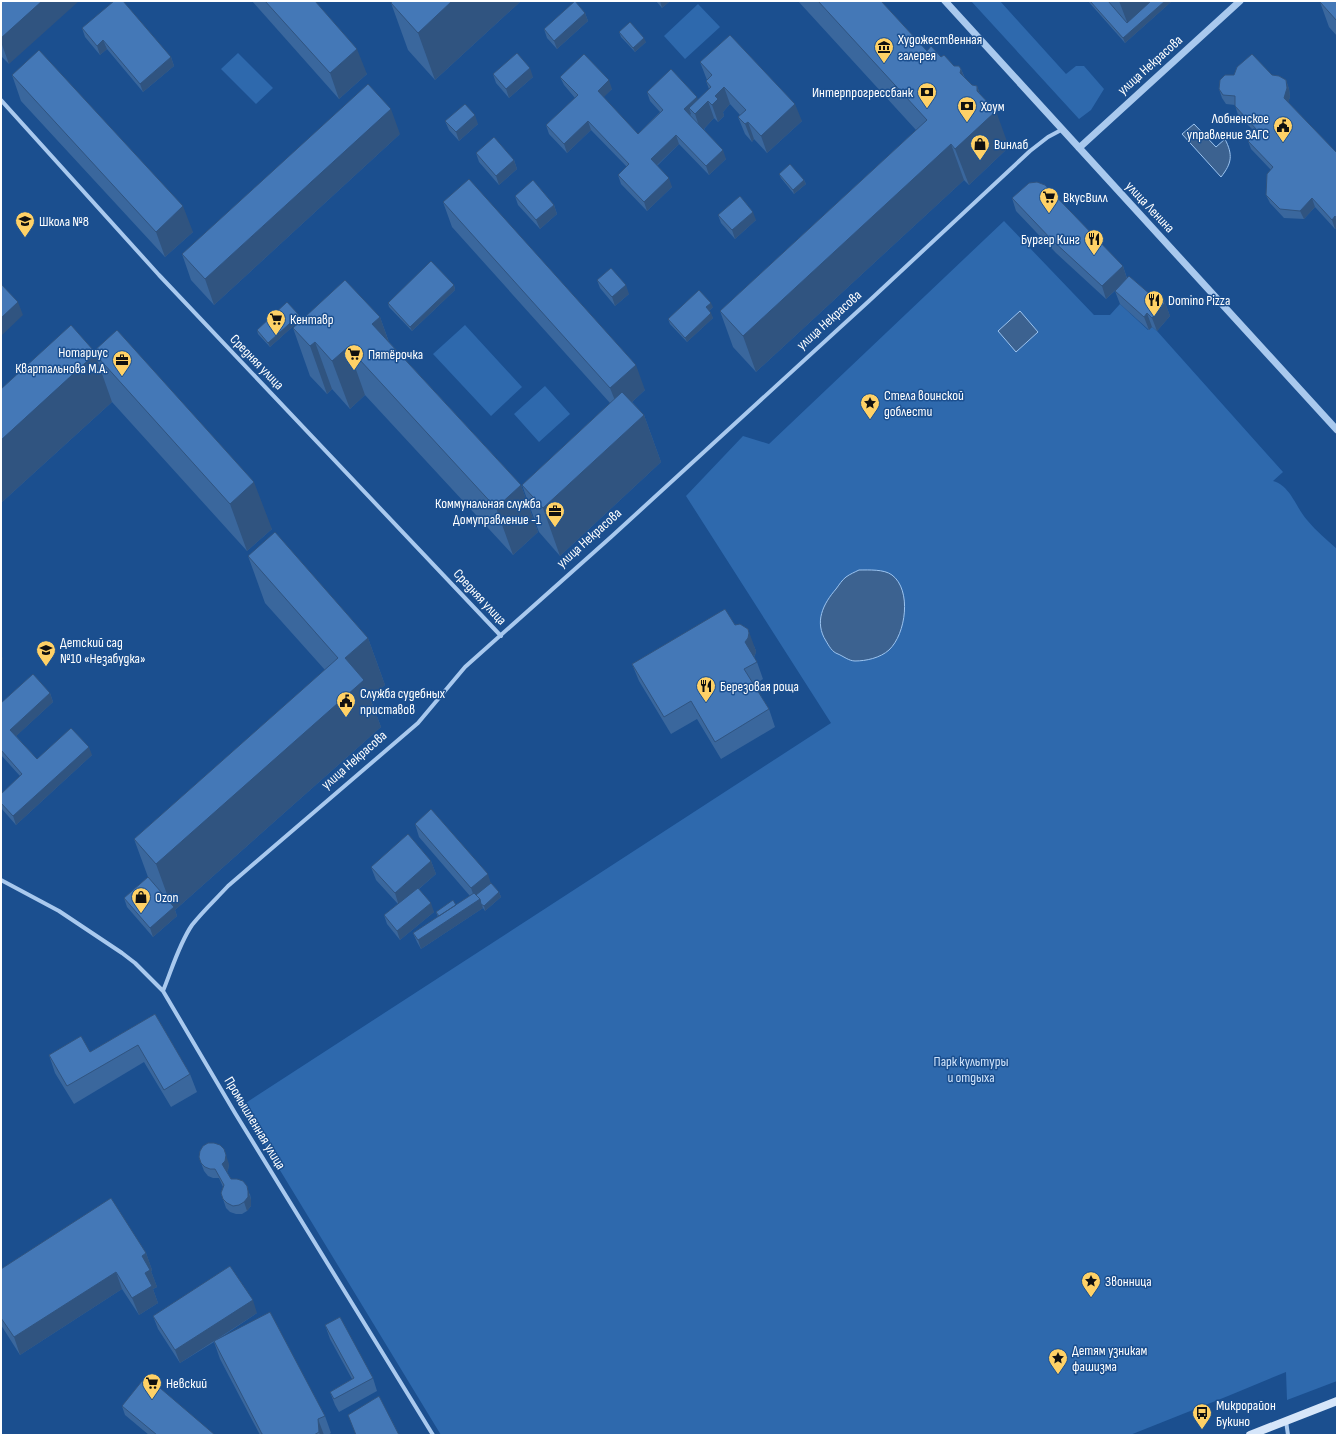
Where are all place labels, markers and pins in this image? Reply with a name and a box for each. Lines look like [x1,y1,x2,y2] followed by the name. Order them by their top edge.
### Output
[897,31,982,64] place label: Художественная галерея
[873,36,895,64] museum icon: Художественная галерея
[916,81,938,109] bank icon: Интерпрогрессбанк
[812,84,914,101] place label: Интерпрогрессбанк
[956,95,978,123] bank icon: Хоум
[980,98,1005,115] place label: Хоум
[1187,110,1269,143] place label: Лобненское управление ЗАГС
[1272,115,1294,143] public building icon: Лобненское управление ЗАГС
[969,133,991,161] shop icon: Винлаб
[994,136,1028,153] place label: Винлаб
[1038,186,1060,214] supermarket icon: ВкусВилл
[1063,189,1108,206] place label: ВкусВилл
[14,210,36,238] school or university icon: Школа №8
[39,213,89,230] place label: Школа №8
[1083,228,1105,256] restaurant icon: Бургер Кинг
[1021,231,1080,248] place label: Бургер Кинг
[1143,289,1165,317] restaurant icon: Domino Pizza
[1168,292,1230,309] place label: Domino Pizza
[265,308,287,336] supermarket icon: Кентавр
[290,311,334,328] place label: Кентавр
[343,343,365,371] supermarket icon: Пятёрочка
[15,344,108,377] place label: Нотариус Квартальнова М.А.
[368,346,423,363] place label: Пятёрочка
[111,349,133,377] office icon: Нотариус Квартальнова М.А.
[884,387,964,420] place label: Стела воинской доблести
[859,392,881,420] place icon: Стела воинской доблести
[435,495,541,528] place label: Коммунальная служба Домуправление -1
[544,500,566,528] office icon: Коммунальная служба Домуправление -1
[60,634,146,667] place label: Детский сад №10 «Незабудка»
[35,639,57,667] school or university icon: Детский сад №10 «Незабудка»
[695,675,717,703] restaurant icon: Березовая роща
[720,678,799,695] place label: Березовая роща
[360,685,446,718] place label: Служба судебных приставов
[335,690,357,718] public building icon: Служба судебных приставов
[130,886,152,914] shop icon: Ozon
[155,889,179,906] place label: Ozon
[1080,1270,1102,1298] place icon: Звонница
[1105,1273,1152,1290] place label: Звонница
[1072,1342,1148,1375] place label: Детям узникам фашизма
[1047,1347,1069,1375] place icon: Детям узникам фашизма
[141,1372,163,1400] supermarket icon: Невский
[166,1375,207,1392] place label: Невский
[1216,1397,1276,1430] place label: Микрорайон Букино
[1191,1402,1213,1430] bus stop icon: Микрорайон Букино

